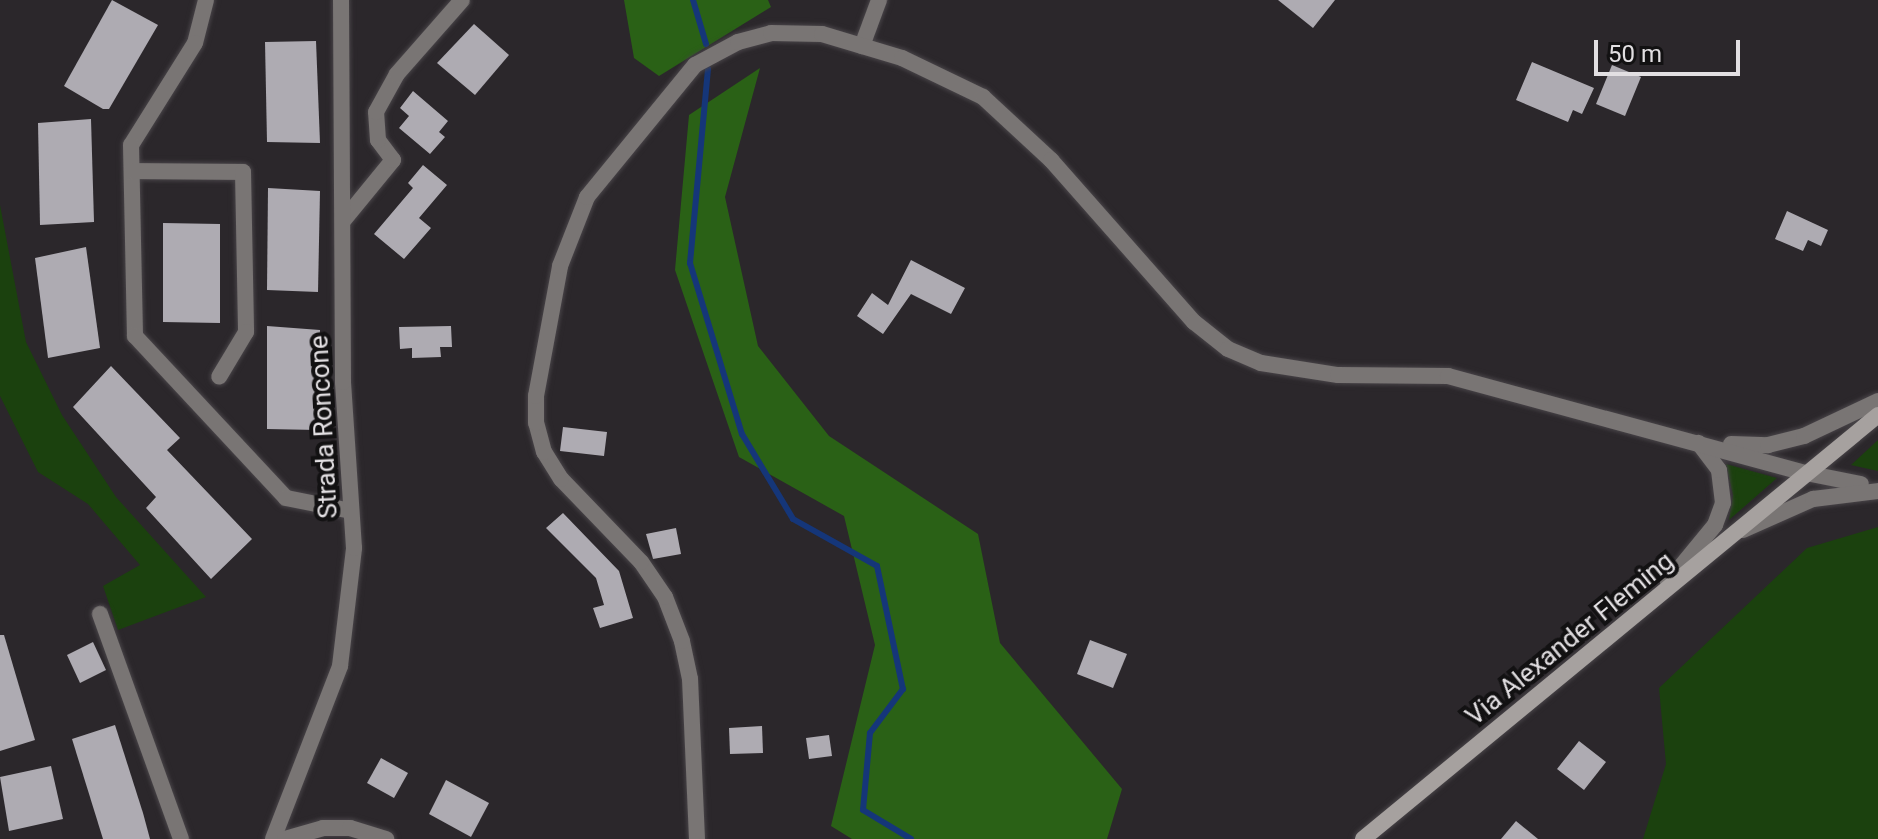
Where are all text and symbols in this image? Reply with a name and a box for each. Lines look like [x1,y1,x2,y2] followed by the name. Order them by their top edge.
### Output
[1598,24,1744,74] scale bar
[1608,40,1662,68] text: 50 m
[304,335,344,519] street label: Strada Roncone
[1460,546,1680,732] street label: Via Alexander Fleming

